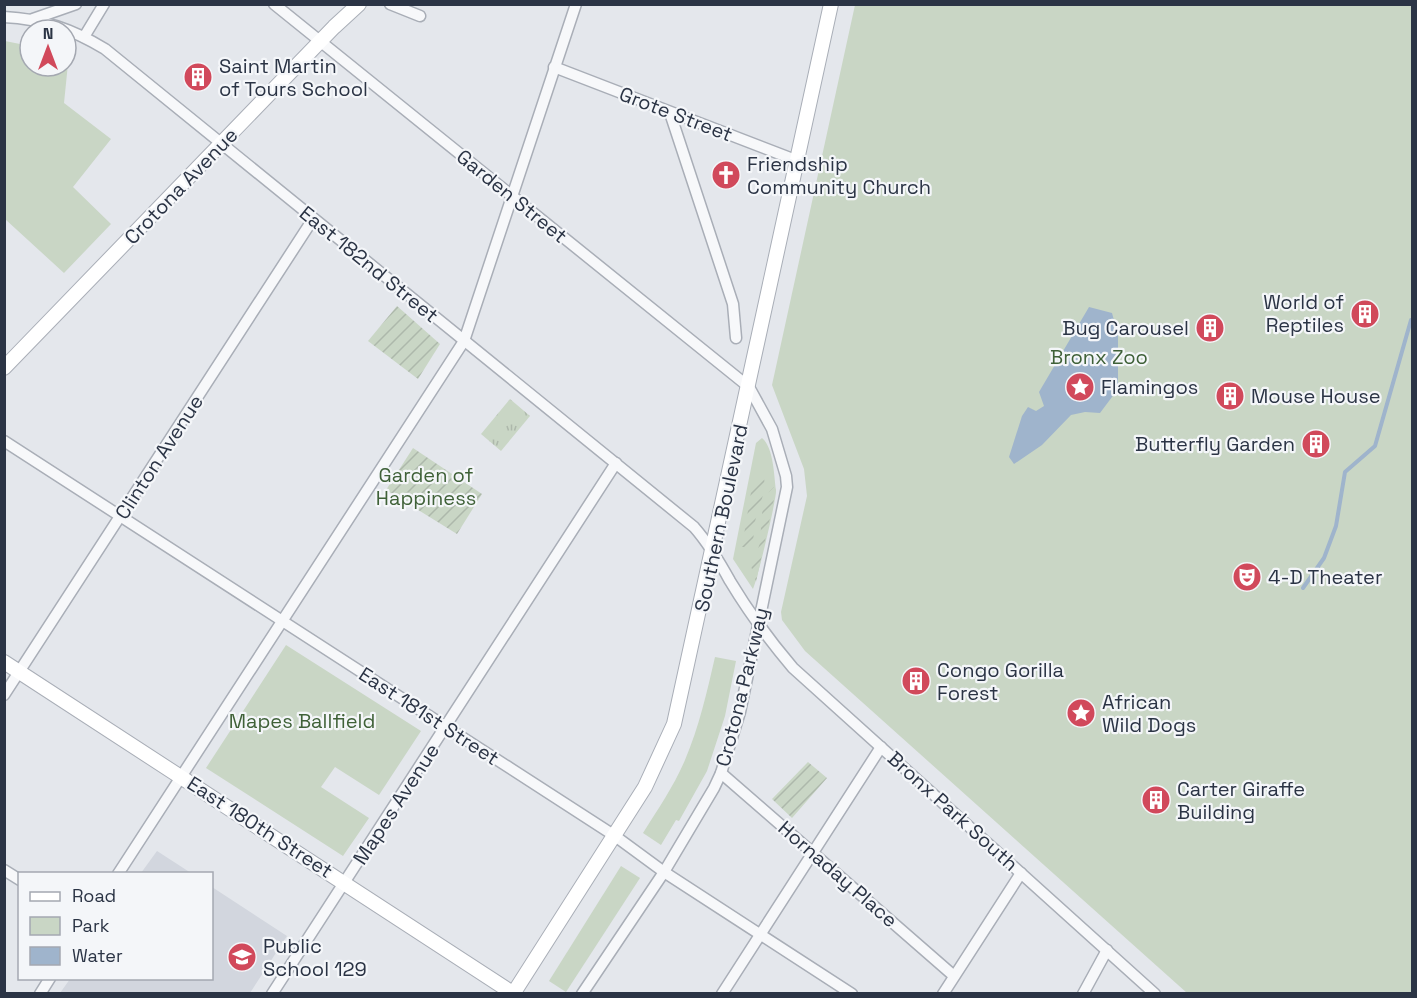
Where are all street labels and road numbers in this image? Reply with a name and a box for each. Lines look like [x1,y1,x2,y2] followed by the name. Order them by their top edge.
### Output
[616,80,736,148] street label: Grote Street
[119,122,243,250] street label: Crotona Avenue
[451,143,573,249] street label: Garden Street
[294,200,444,328] street label: East 182nd Street
[109,390,209,524] street label: Clinton Avenue
[688,422,754,614] street label: Southern Boulevard
[710,605,774,769] street label: Crotona Parkway
[354,661,504,771] street label: East 181st Street
[347,738,445,870] street label: Mapes Avenue
[882,745,1024,877] street label: Bronx Park South
[182,770,338,884] street label: East 180th Street
[773,815,903,933] street label: Hornaday Place

